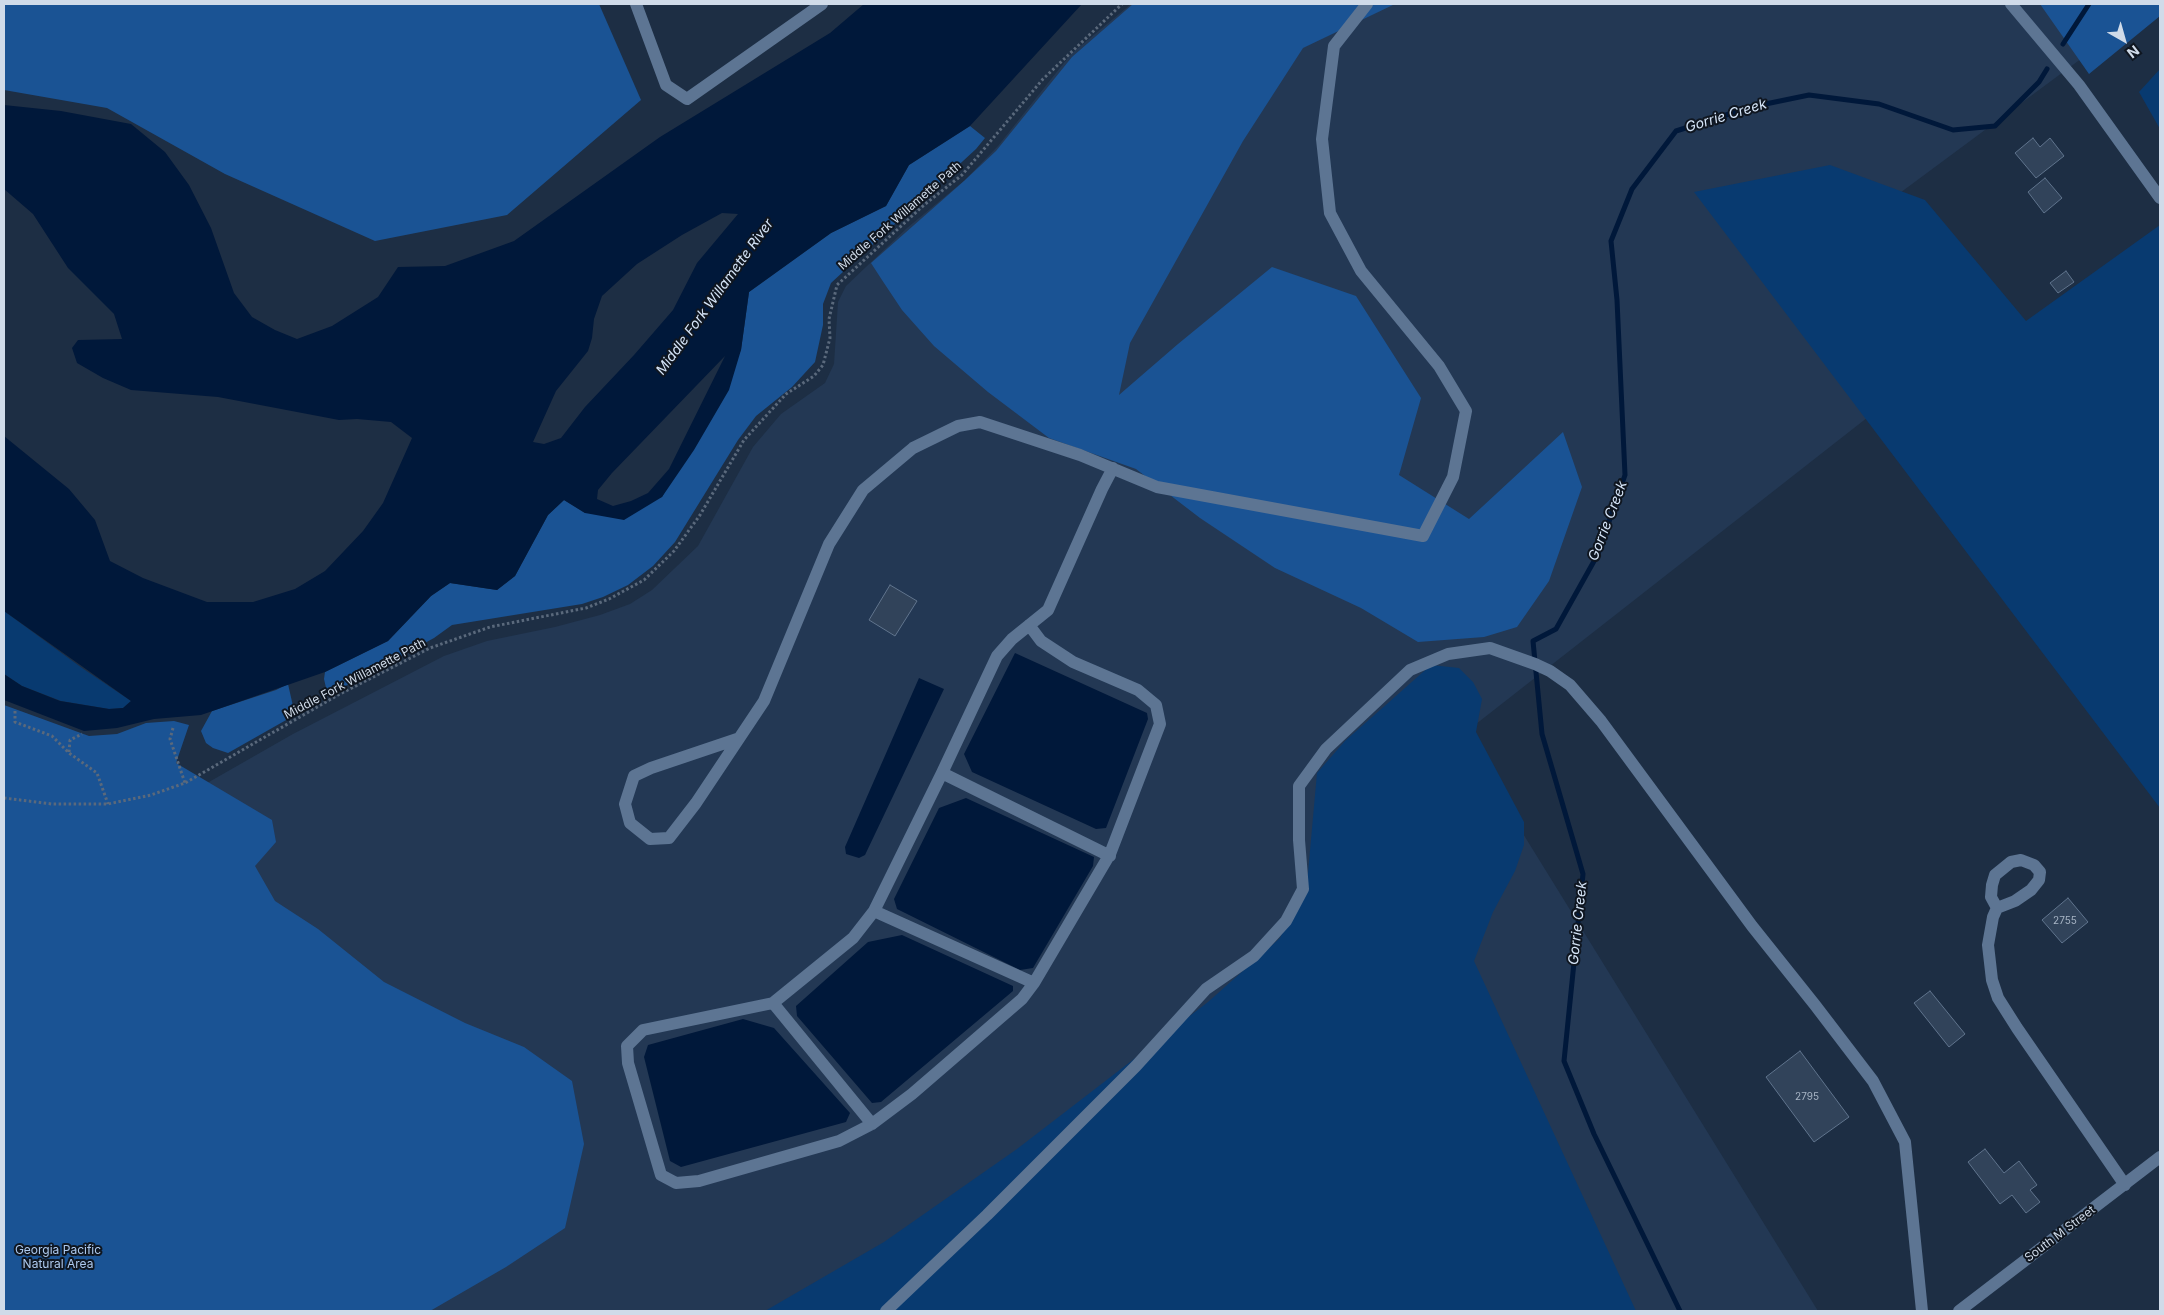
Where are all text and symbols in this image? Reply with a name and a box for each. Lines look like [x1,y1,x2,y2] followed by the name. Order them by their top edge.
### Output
[2099,15,2149,65] north arrow
[2124,42,2143,62] text: N
[1683,96,1769,136] water label: Gorrie Creek
[836,159,964,273] street label: Middle Fork Willamette Path
[653,216,777,378] water label: Middle Fork Willamette River
[1585,479,1631,563] water label: Gorrie Creek
[282,636,428,722] street label: Middle Fork Willamette Path
[1565,880,1591,966] water label: Gorrie Creek
[2053,915,2077,927] house number: 2755
[1795,1091,1819,1103] house number: 2795
[2022,1203,2098,1265] street label: South M Street
[15,1243,101,1271] park label: Georgia Pacific Natural Area

